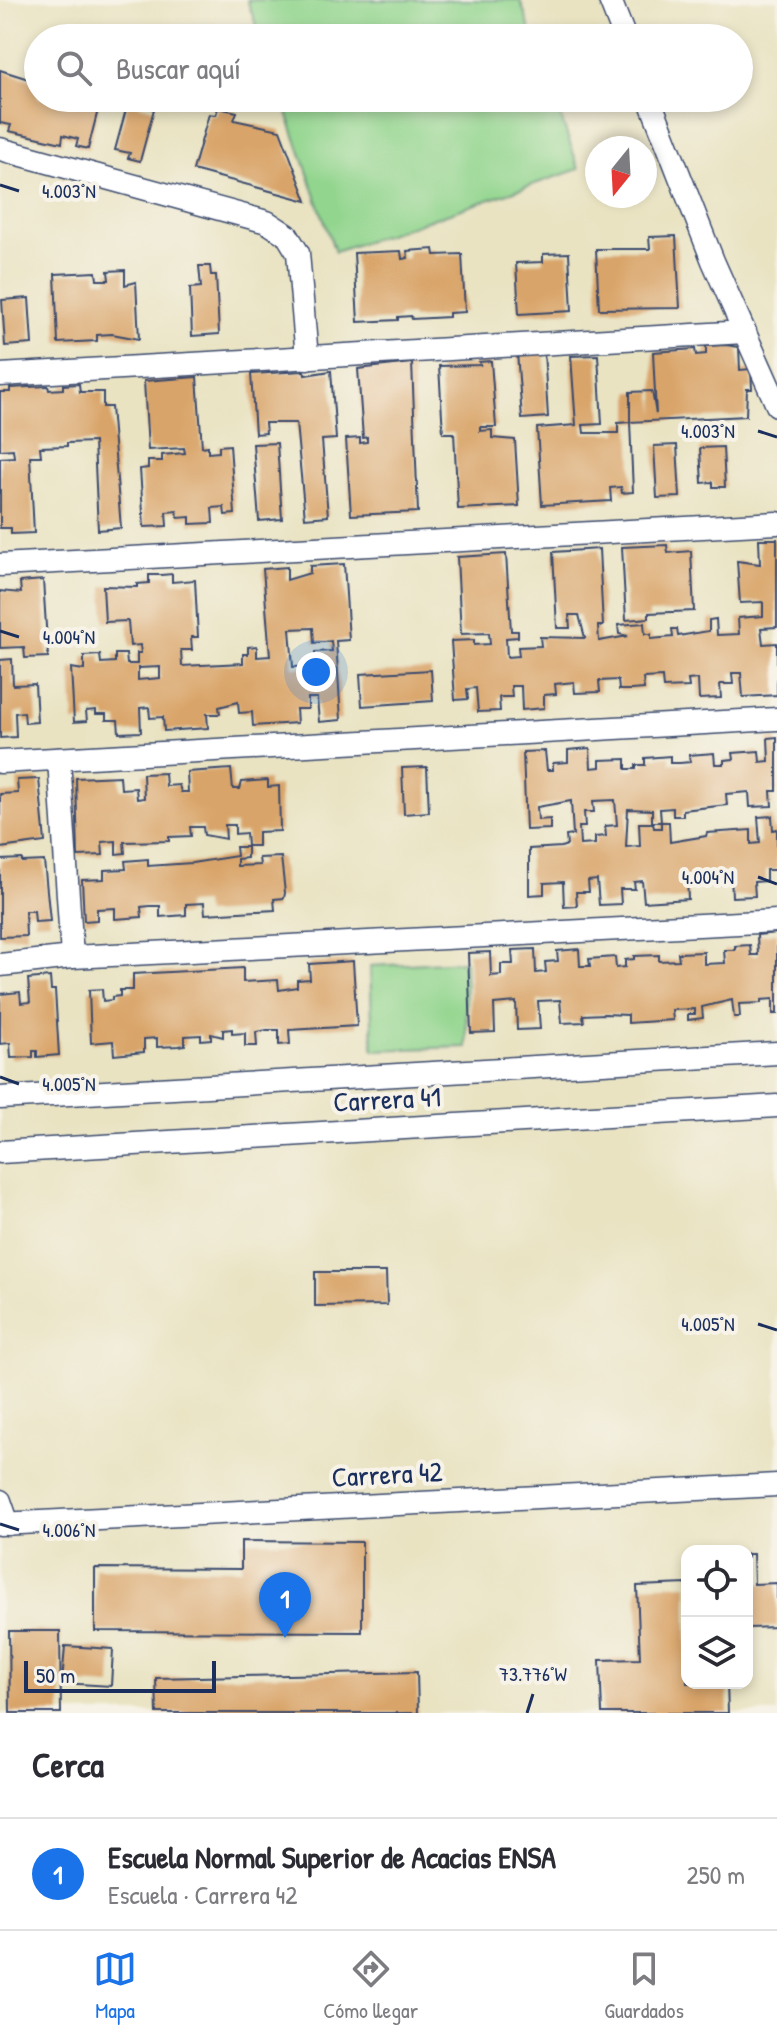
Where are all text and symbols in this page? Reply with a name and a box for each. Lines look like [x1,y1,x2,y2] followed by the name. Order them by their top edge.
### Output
[24,24,753,112] search box
[52,46,96,90] icon: search
[116,48,241,88] text: Buscar aquí
[585,136,657,208] north arrow
[42,177,96,204] text: 4.003°N
[681,417,735,444] text: 4.003°N
[43,623,95,650] text: 4.004°N
[296,652,336,692] your location
[682,863,734,890] text: 4.004°N
[42,1070,96,1097] text: 4.005°N
[332,1077,442,1121] street label: Carrera 41
[681,1310,735,1337] text: 4.005°N
[331,1452,443,1496] street label: Carrera 42
[43,1516,95,1543] text: 4.006°N
[681,1545,753,1689] map controls
[681,1545,753,1617] button: locate
[259,1572,311,1638] pin: 1
[681,1617,753,1689] button: layers
[24,1657,216,1693] scale bar
[36,1660,75,1690] text: 50 m
[499,1660,568,1687] text: 73.776°W
[32,1742,104,1788] text: Cerca
[108,1837,556,1877] text: Escuela Normal Superior de Acacias ENSA
[53,1857,63,1892] text: 1
[687,1857,745,1892] text: 250 m
[108,1877,298,1912] text: Escuela · Carrera 42
[93,1947,137,2025] tab: Mapa
[323,1947,418,2025] tab: Cómo llegar
[604,1947,684,2025] tab: Guardados

